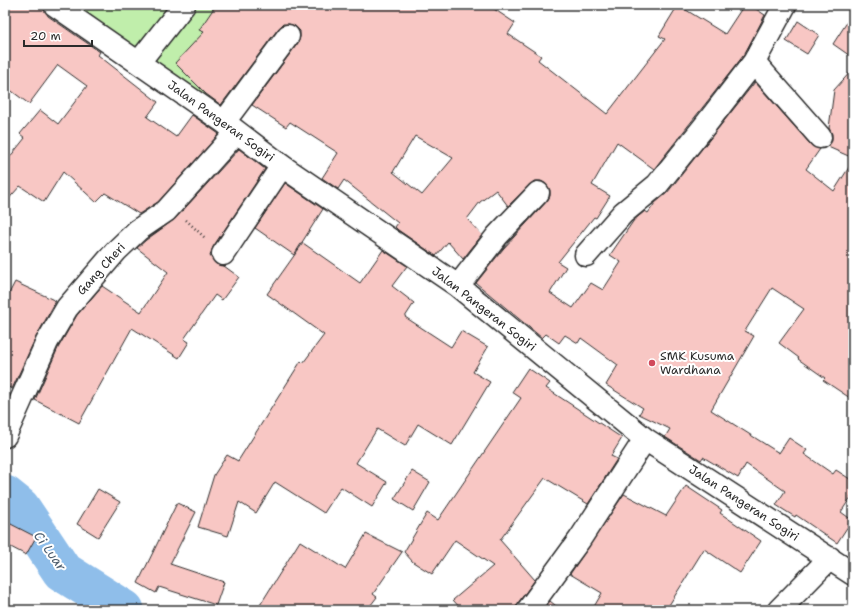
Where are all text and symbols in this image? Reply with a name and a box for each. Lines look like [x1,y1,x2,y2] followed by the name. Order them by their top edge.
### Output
[24,22,92,48] scale bar
[30,28,61,44] text: 20 m
[164,77,278,165] street label: Jalan Pangeran Sogiri
[73,240,129,298] street label: Gang Cheri
[428,263,540,355] street label: Jalan Pangeran Sogiri
[660,348,735,378] place label: SMK Kusuma Wardhana
[647,358,657,368] marker: SMK Kusuma Wardhana
[686,461,802,545] street label: Jalan Pangeran Sogiri
[30,528,70,575] water label: Ci Luar

